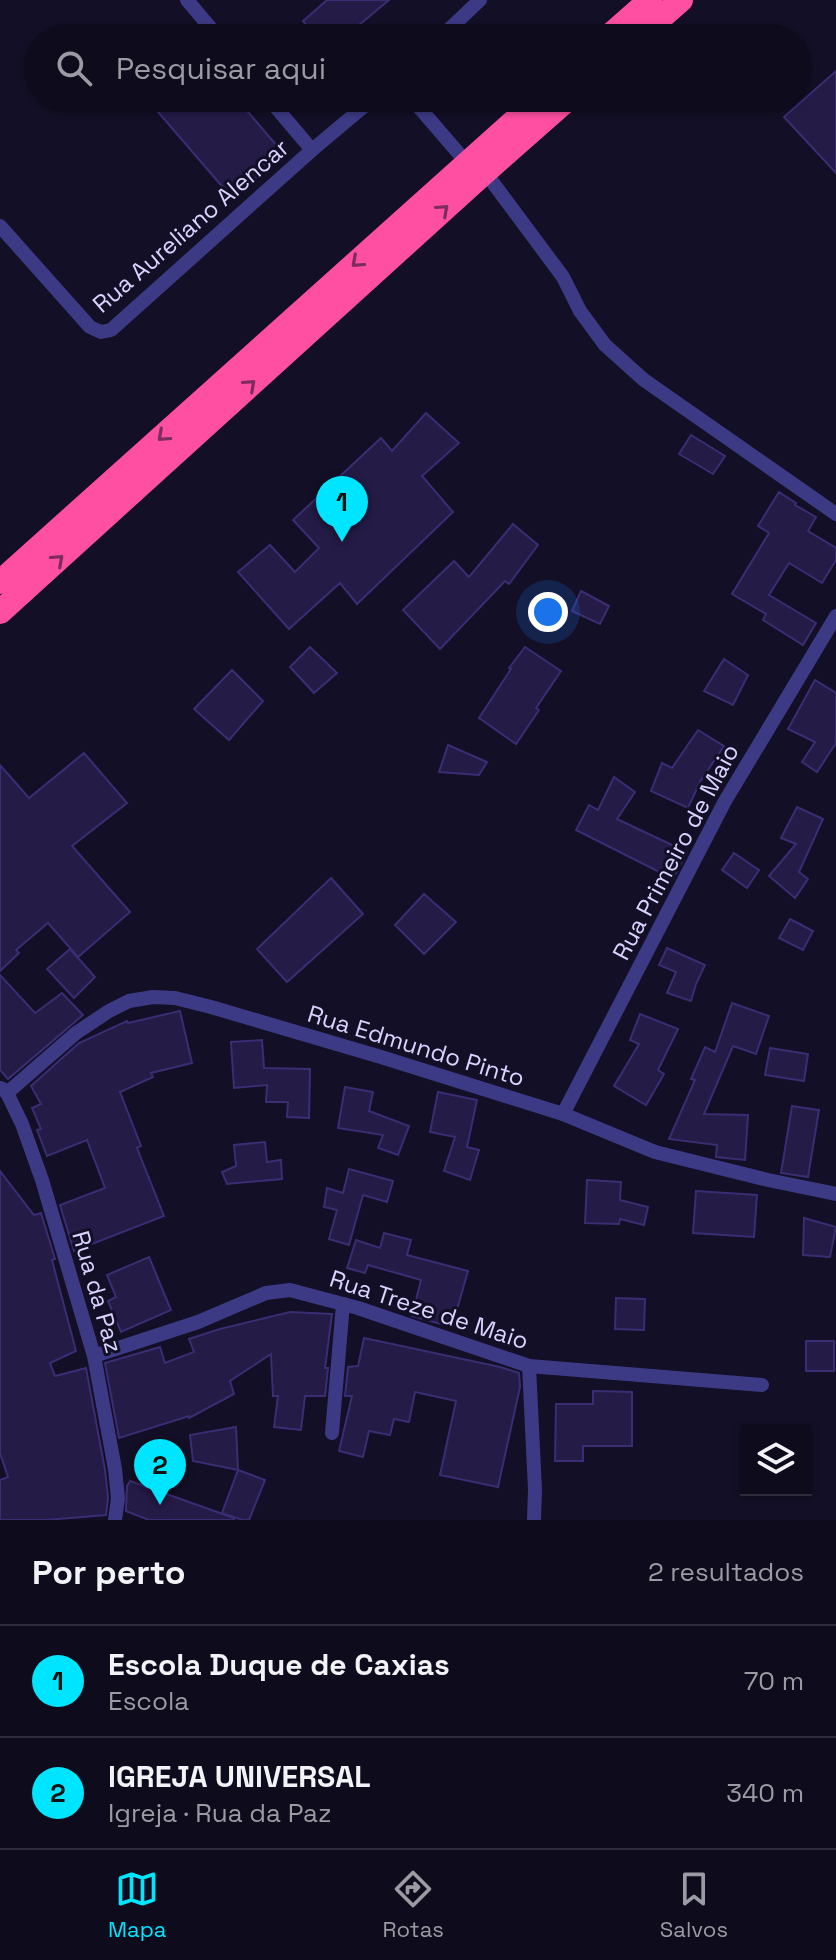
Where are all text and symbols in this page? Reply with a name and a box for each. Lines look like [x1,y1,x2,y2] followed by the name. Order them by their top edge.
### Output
[24,24,812,112] search box
[52,46,96,90] icon: search
[116,49,326,88] text: Pesquisar aqui
[86,132,295,319] street label: Rua Aureliano Alencar
[433,206,448,220] one-way arrow
[351,252,366,267] one-way arrow
[241,381,256,395] one-way arrow
[158,426,173,440] one-way arrow
[316,476,368,542] pin: 1
[48,555,63,570] one-way arrow
[528,592,568,632] your location
[605,738,746,965] street label: Rua Primeiro de Maio
[304,998,528,1093] street label: Rua Edmundo Pinto
[65,1227,130,1357] street label: Rua da Paz
[326,1263,533,1356] street label: Rua Treze de Maio
[740,1424,812,1496] map controls
[740,1424,812,1496] button: layers
[134,1439,186,1505] pin: 2
[32,1551,186,1594] text: Por perto
[648,1555,804,1589] text: 2 resultados
[108,1645,450,1684] text: Escola Duque de Caxias
[52,1664,64,1698] text: 1
[744,1664,804,1698] text: 70 m
[108,1684,189,1718] text: Escola
[108,1757,371,1796] text: IGREJA UNIVERSAL
[50,1776,66,1810] text: 2
[726,1776,804,1810] text: 340 m
[108,1796,332,1830] text: Igreja · Rua da Paz
[108,1867,167,1943] tab: Mapa
[383,1867,444,1943] tab: Rotas
[660,1867,728,1943] tab: Salvos

